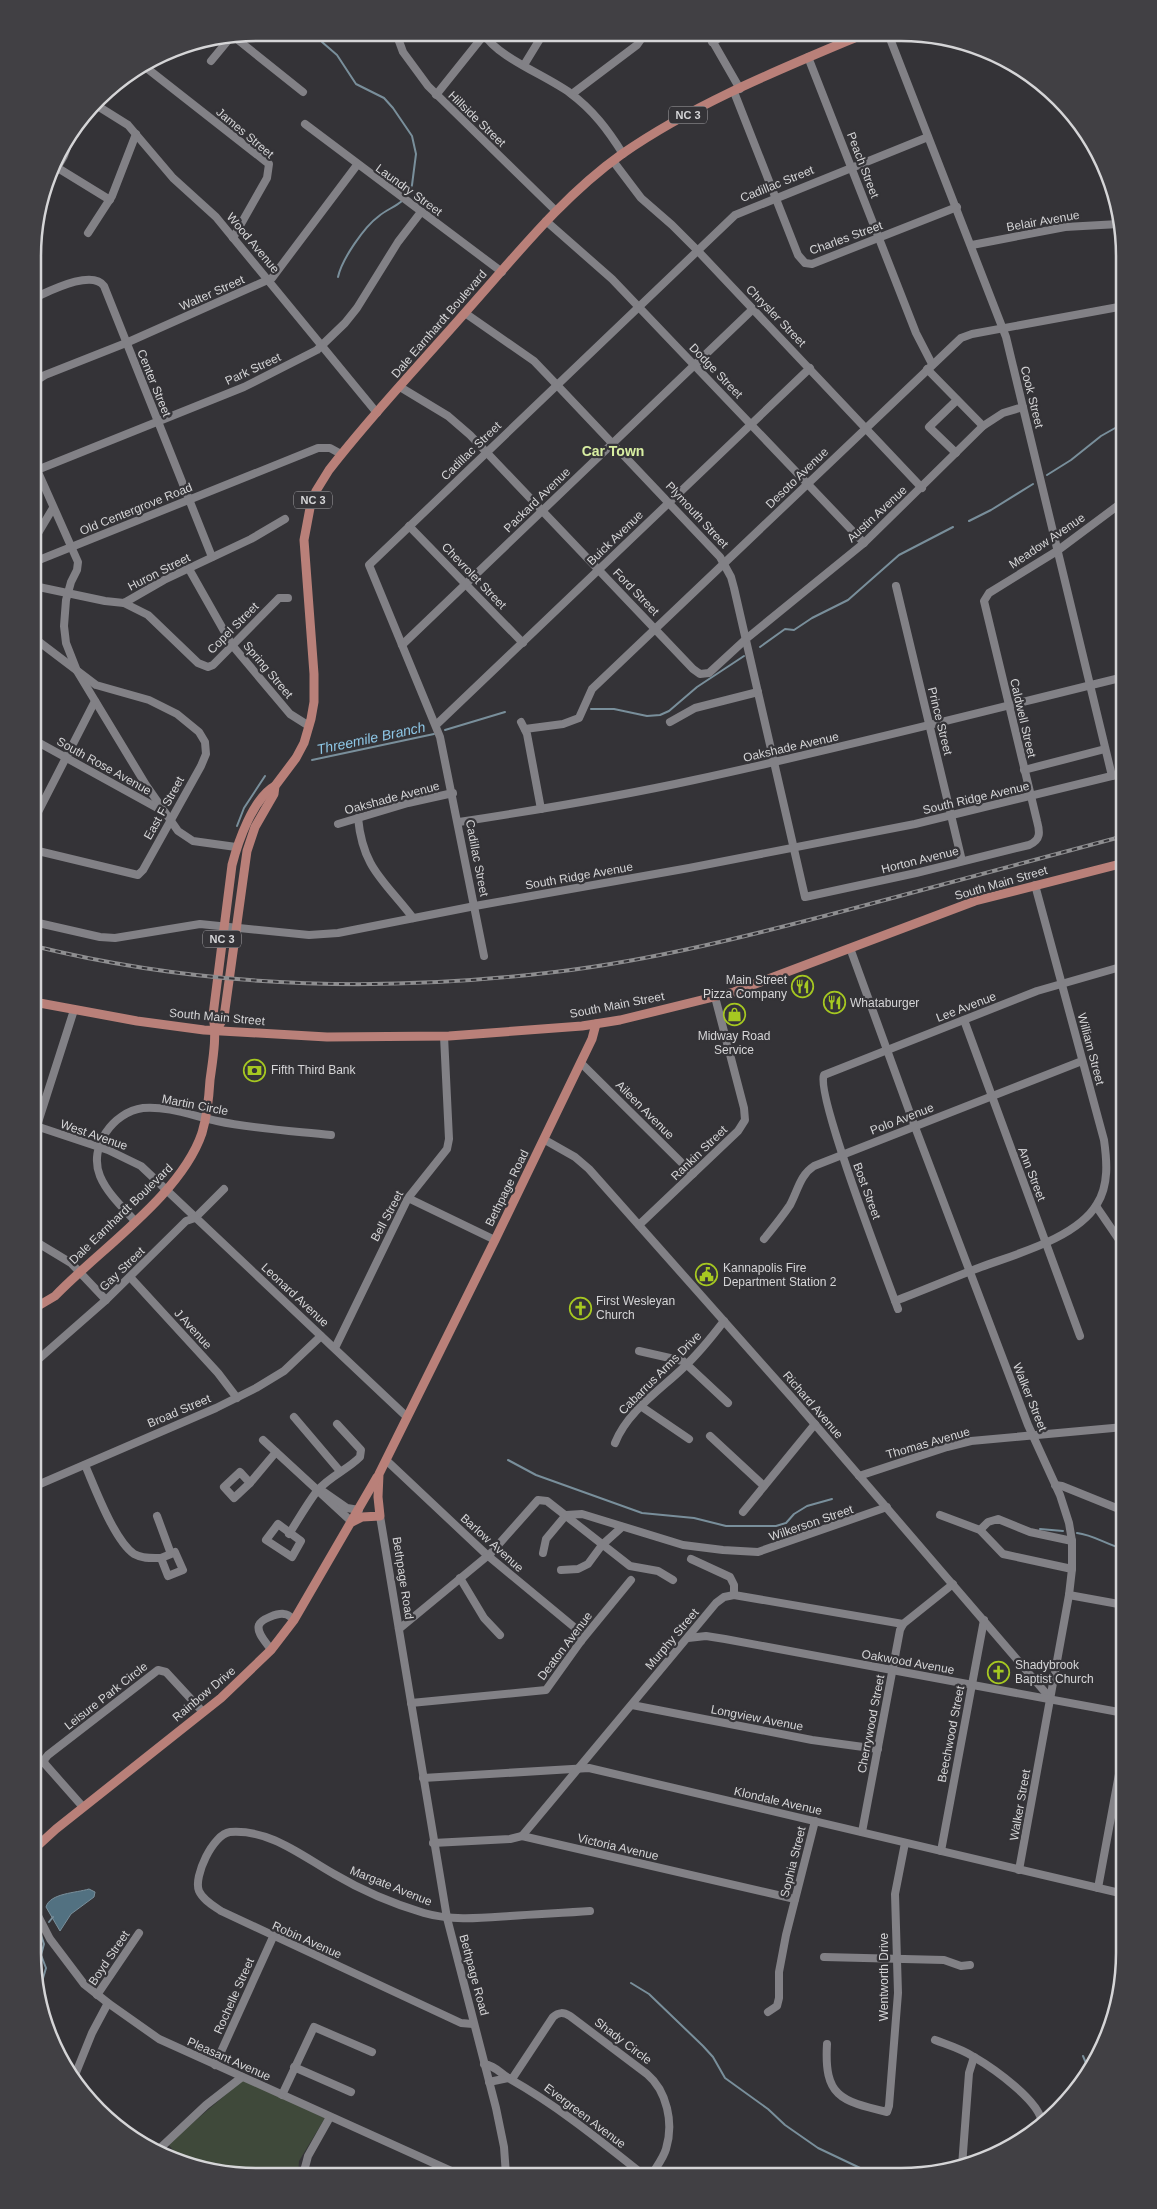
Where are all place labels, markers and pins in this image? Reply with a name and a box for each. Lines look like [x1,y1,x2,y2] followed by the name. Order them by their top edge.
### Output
[703,973,788,1001] place label: Main Street Pizza Company
[791,975,815,999] restaurant icon: Main Street Pizza Company
[822,991,846,1015] restaurant icon: Whataburger
[850,996,919,1010] place label: Whataburger
[722,1003,746,1027] shop icon: Midway Road Service
[698,1029,770,1057] place label: Midway Road Service
[243,1058,267,1082] bank icon: Fifth Third Bank
[271,1063,356,1077] place label: Fifth Third Bank
[723,1261,837,1289] place label: Kannapolis Fire Department Station 2
[695,1263,719,1287] public building icon: Kannapolis Fire Department Station 2
[596,1294,675,1322] place label: First Wesleyan Church
[568,1296,592,1320] church icon: First Wesleyan Church
[1015,1658,1094,1686] place label: Shadybrook Baptist Church
[987,1660,1011,1684] church icon: Shadybrook Baptist Church

